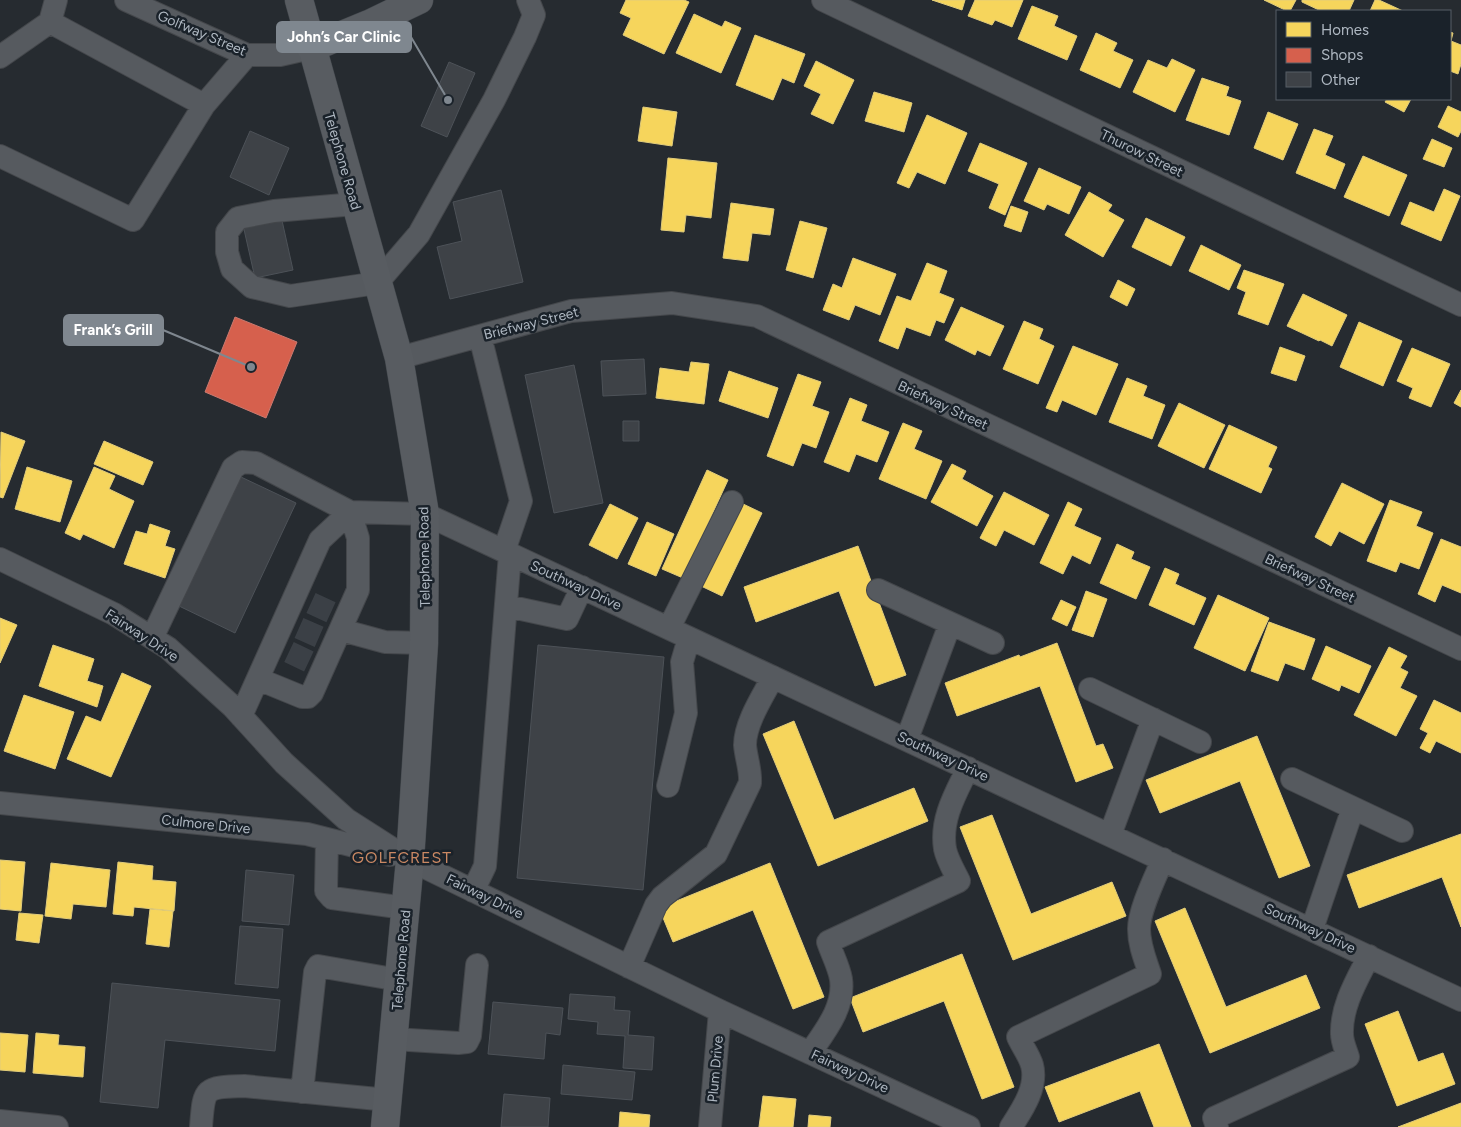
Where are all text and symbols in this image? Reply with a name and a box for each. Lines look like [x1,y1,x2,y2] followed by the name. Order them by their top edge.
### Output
[155,7,249,60] street label: Golfway Street
[1276,10,1451,100] legend
[1321,21,1369,39] text: Homes
[277,22,411,52] callout: John’s Car Clinic
[287,28,401,46] text: John’s Car Clinic
[1321,46,1363,64] text: Shops
[1321,71,1360,89] text: Other
[320,110,365,212] street label: Telephone Road
[1098,126,1186,181] street label: Thurow Street
[482,303,580,343] street label: Briefway Street
[64,315,163,345] callout: Frank’s Grill
[73,321,153,339] text: Frank’s Grill
[895,377,990,434] street label: Briefway Street
[415,507,434,607] street label: Telephone Road
[1262,550,1357,607] street label: Briefway Street
[528,557,624,614] street label: Southway Drive
[102,606,182,666] street label: Fairway Drive
[895,728,991,785] street label: Southway Drive
[161,811,252,838] street label: Culmore Drive
[352,848,452,867] district label: GOLFCREST
[443,870,526,923] street label: Fairway Drive
[1262,900,1358,957] street label: Southway Drive
[389,909,414,1011] street label: Telephone Road
[704,1035,727,1103] street label: Plum Drive
[808,1046,892,1097] street label: Fairway Drive

